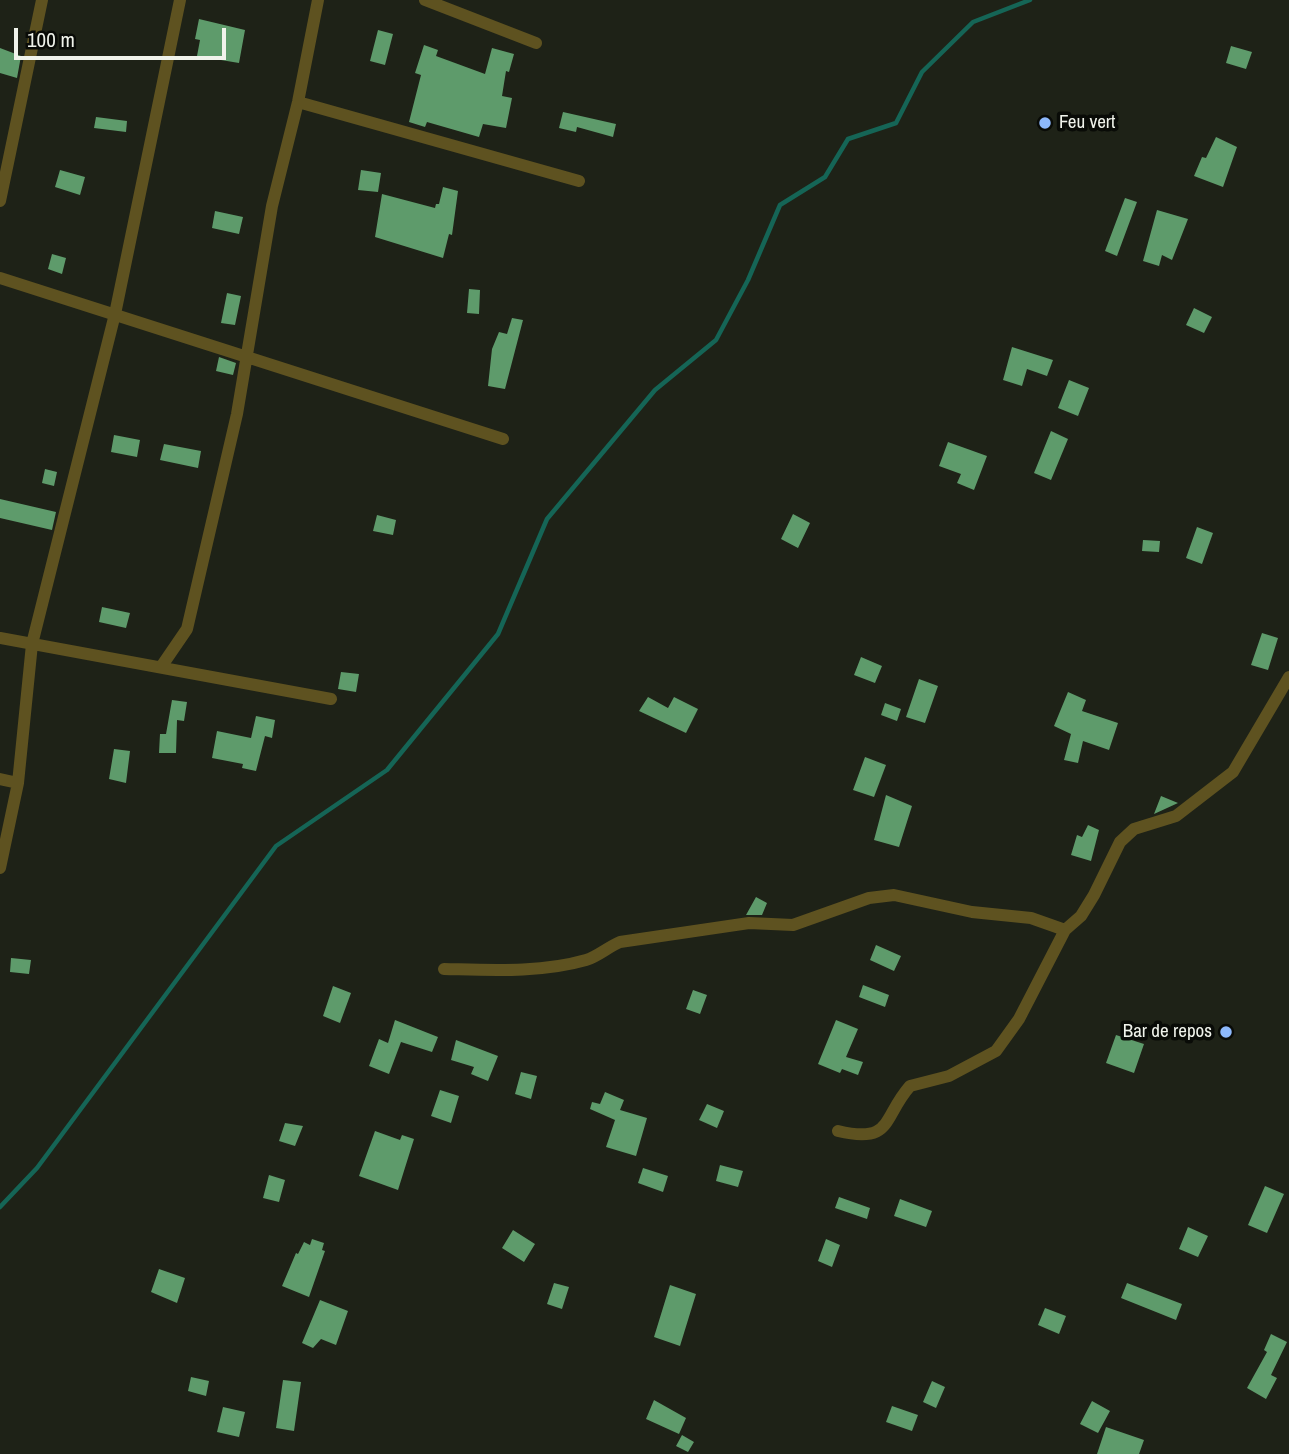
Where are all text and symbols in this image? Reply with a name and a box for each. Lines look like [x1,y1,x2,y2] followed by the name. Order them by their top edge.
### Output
[18,14,229,58] scale bar
[27,25,75,54] text: 100 m
[1059,112,1115,134] place label: Feu vert
[1037,115,1053,131] marker: Feu vert
[1123,1021,1212,1043] place label: Bar de repos
[1218,1024,1234,1040] marker: Bar de repos

